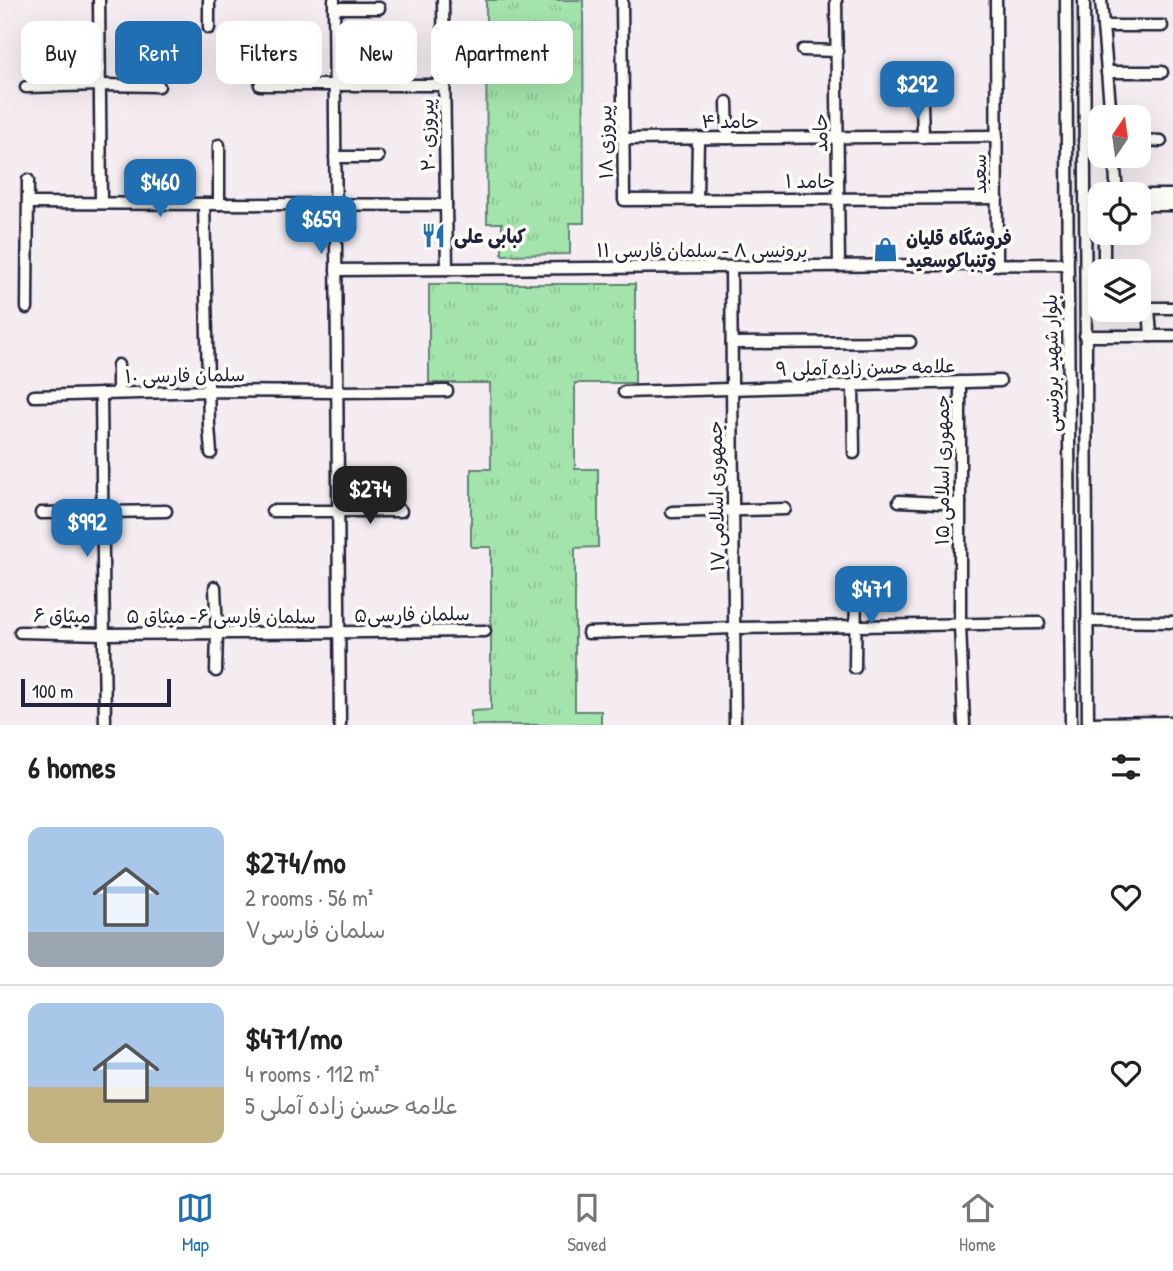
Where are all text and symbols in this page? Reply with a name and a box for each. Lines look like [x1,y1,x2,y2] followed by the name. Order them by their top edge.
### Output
[21,21,101,84] chip: Buy
[115,21,202,84] chip: Rent
[216,21,322,84] chip: Filters
[336,21,417,84] chip: New
[431,21,573,84] chip: Apartment
[876,61,958,121] pin: $292
[896,68,938,99] text: $292
[413,98,441,172] street label: پیروزی ۲۰
[591,105,619,179] street label: پیروزی ۱۸
[1088,105,1152,168] north arrow
[1088,105,1151,322] map controls
[702,108,758,134] street label: حامد ۴
[807,114,833,152] street label: حامد
[966,154,992,194] street label: سعید
[119,160,201,219] pin: $460
[140,166,180,197] text: $460
[785,168,835,194] street label: حامد ۱
[1088,182,1151,245] button: locate
[280,196,362,256] pin: $659
[301,203,341,234] text: $659
[420,222,448,250] restaurant icon: کبابی علی
[454,223,527,249] place label: کبابی علی
[906,225,1012,274] place label: فروشگاه قلیان وتنباکوسعید
[872,235,900,263] shop icon: فروشگاه قلیان وتنباکوسعید
[596,237,808,263] street label: برونسی ۸ - سلمان فارسی ۱۱
[1088,259,1151,322] button: layers
[1037,294,1065,432] street label: بلوار شهید برونسی
[775,352,957,382] street label: علامه حسن زاده آملی ۹
[125,361,245,389] street label: سلمان فارسی ۱۰
[929,395,955,545] street label: جمهوری اسلامی ۱۵
[702,420,730,572] street label: جمهوری اسلامی ۱۷
[329,466,411,526] pin: $274
[349,473,391,504] text: $274
[46,500,128,559] pin: $992
[67,506,107,537] text: $992
[830,566,912,626] pin: $471
[851,573,891,604] text: $471
[354,600,470,628] street label: سلمان فارسی۵
[33,602,91,628] street label: میثاق ۶
[126,603,316,629] street label: سلمان فارسی ۶- میثاق ۵
[21,676,172,708] scale bar
[32,678,73,704] text: 100 m
[28,747,115,787] text: 6 homes
[1107,748,1145,786] icon: filters
[245,842,346,882] text: $274/mo
[84,855,168,939] icon: home
[1107,878,1145,916] icon: heart
[245,882,373,913] text: 2 rooms · 56 m²
[245,914,386,945] text: سلمان فارسی۷
[245,1018,342,1058] text: $471/mo
[84,1031,168,1115] icon: home
[1107,1054,1145,1092] icon: heart
[245,1058,380,1089] text: 4 rooms · 112 m²
[245,1090,459,1121] text: علامه حسن زاده آملی 5
[176,1189,214,1257] tab: Map
[567,1189,606,1257] tab: Saved
[959,1189,997,1257] tab: Home

